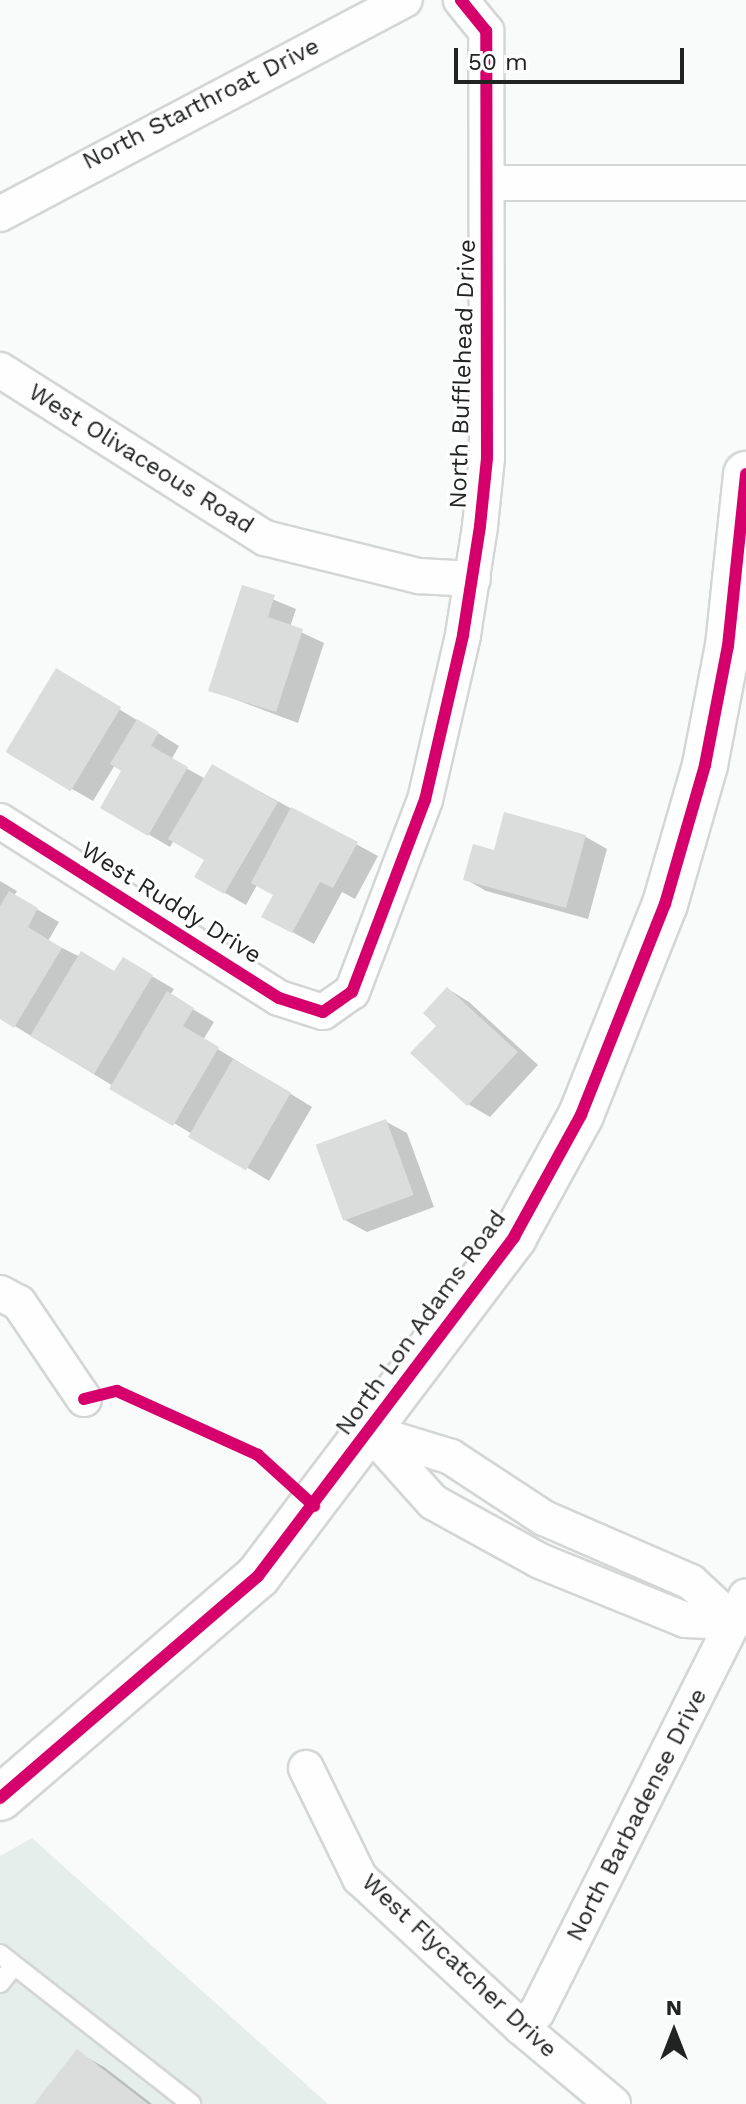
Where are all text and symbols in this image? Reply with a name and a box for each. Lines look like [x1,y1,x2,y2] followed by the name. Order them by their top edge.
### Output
[78,32,324,176] street label: North Starthroat Drive
[458,32,688,82] scale bar
[468,48,528,76] text: 50 m
[444,239,482,509] street label: North Bufflehead Drive
[23,378,259,540] street label: West Olivaceous Road
[75,836,267,970] street label: West Ruddy Drive
[329,1205,513,1441] street label: North Lon Adams Road
[561,1684,713,1946] street label: North Barbadense Drive
[355,1868,563,2064] street label: West Flycatcher Drive
[634,1992,714,2072] north arrow
[666,1995,682,2020] text: N

